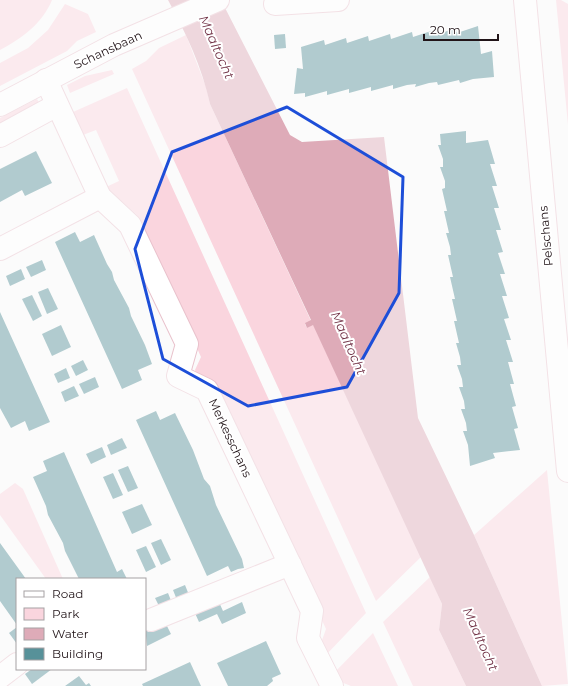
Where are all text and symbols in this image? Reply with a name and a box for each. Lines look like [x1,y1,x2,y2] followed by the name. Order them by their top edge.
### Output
[196,13,238,82] water label: Maaltocht
[424,16,498,42] scale bar
[430,22,461,37] text: 20 m
[71,27,144,72] street label: Schansbaan
[535,205,556,267] street label: Pelschans
[328,309,370,378] water label: Maaltocht
[206,396,255,480] street label: Merkesschans
[16,578,146,670] legend
[52,586,83,601] text: Road
[460,605,502,674] water label: Maaltocht
[52,606,80,621] text: Park
[52,626,89,641] text: Water
[52,646,103,661] text: Building

